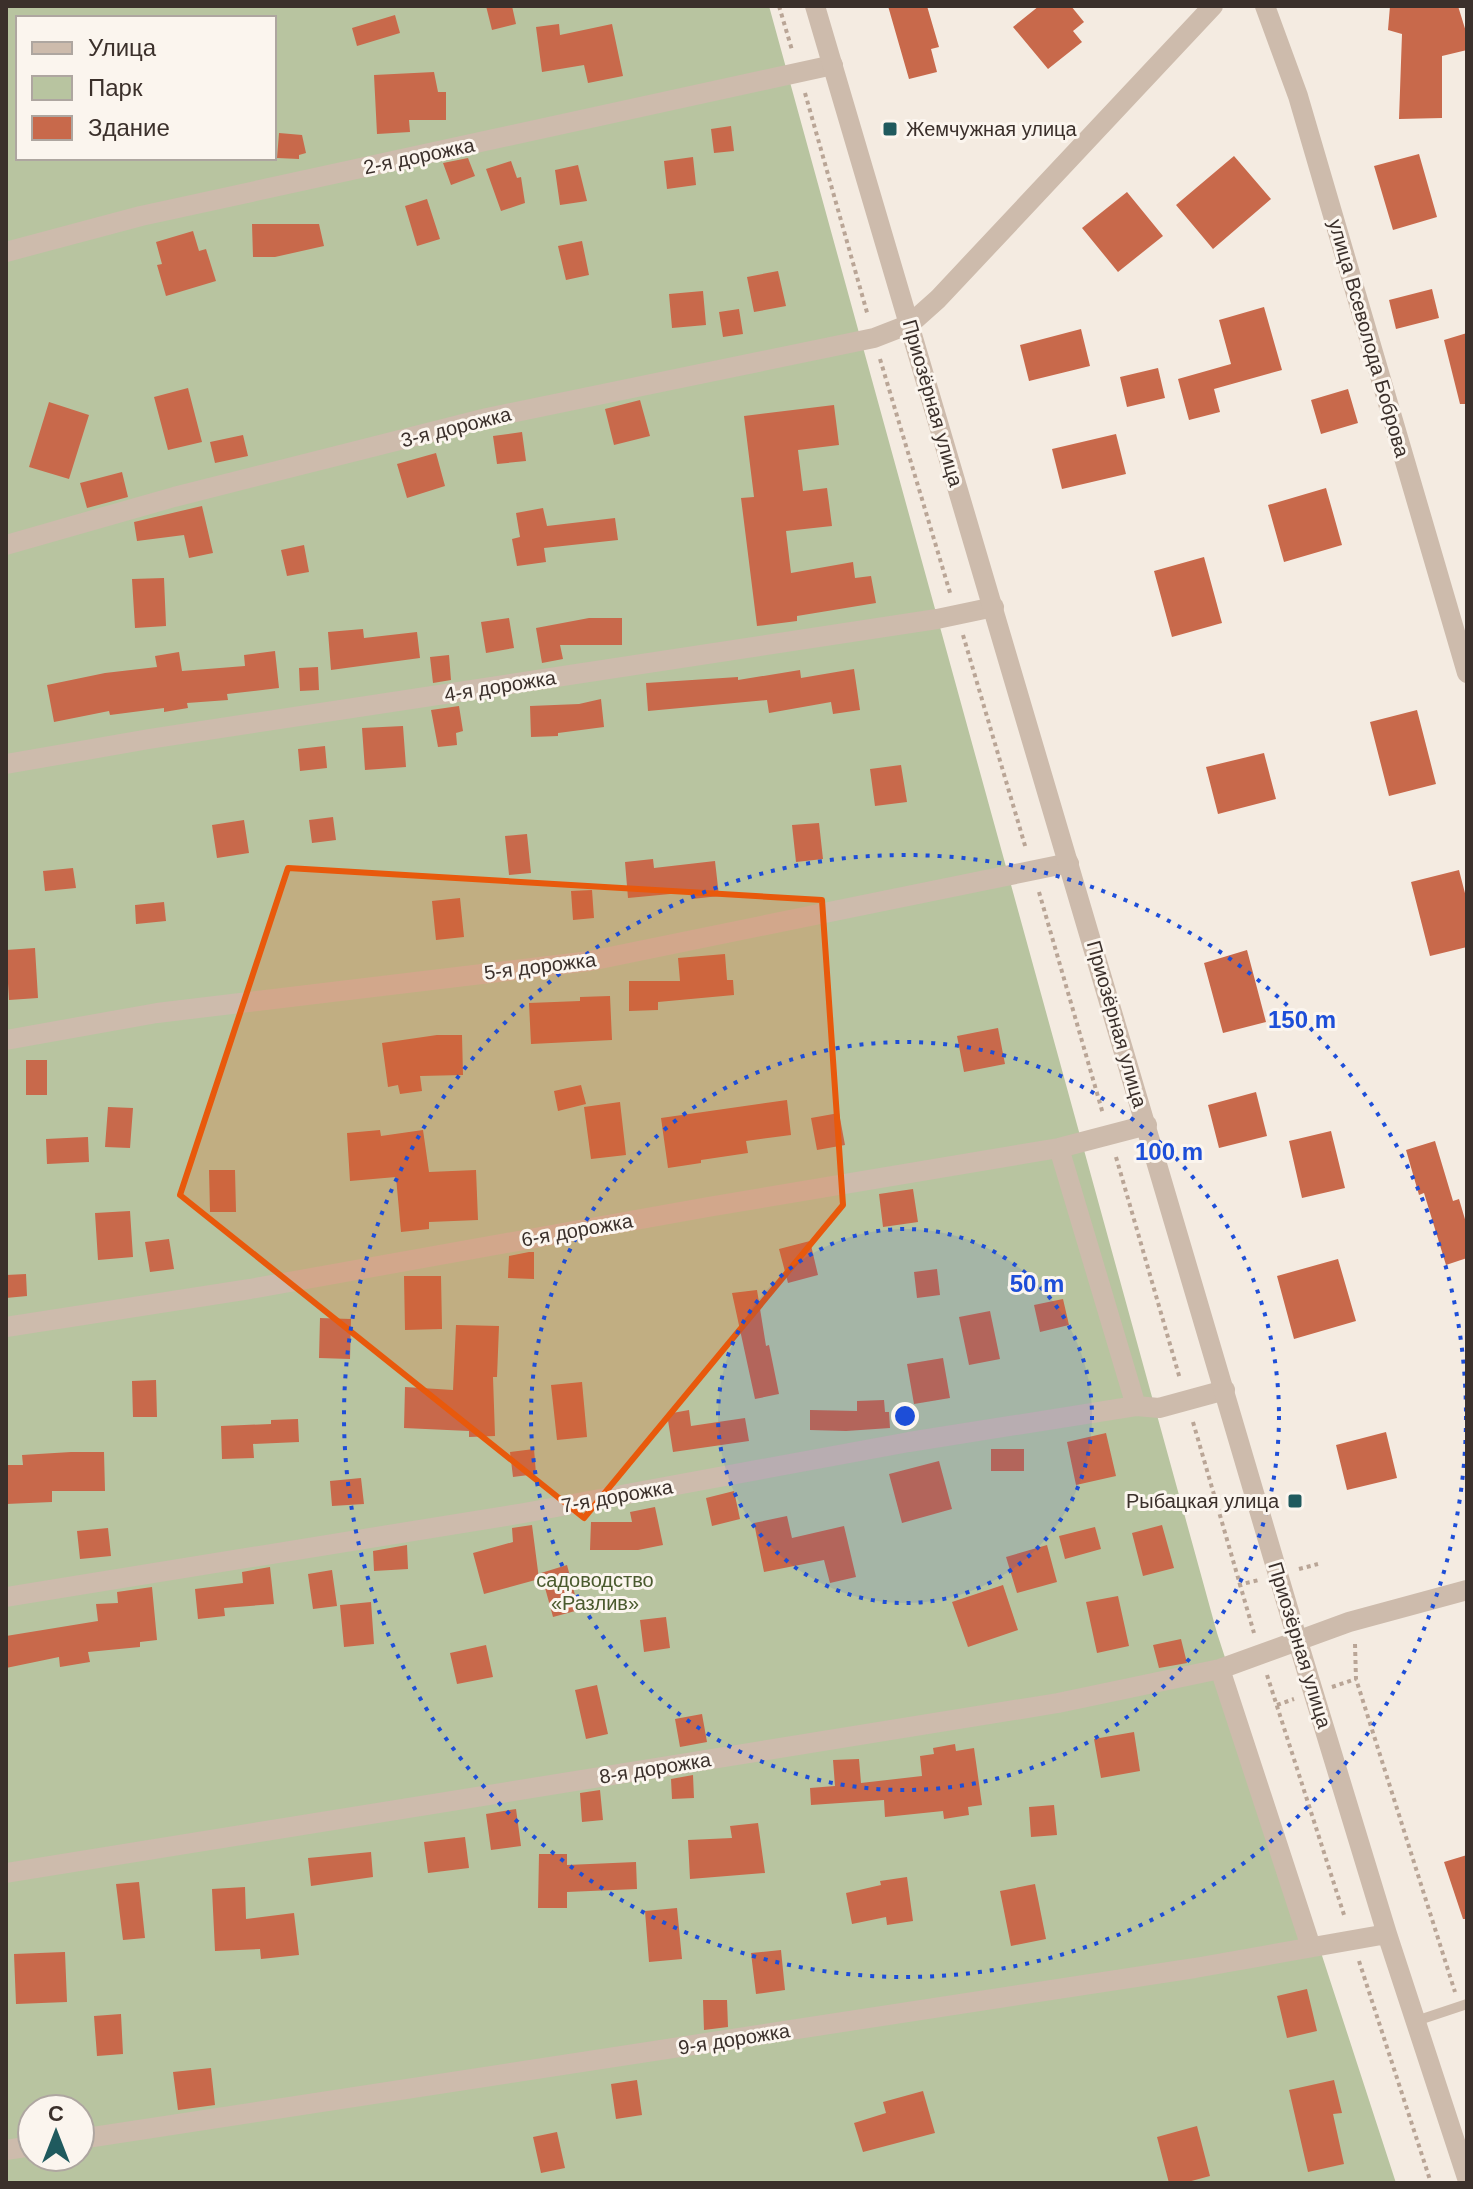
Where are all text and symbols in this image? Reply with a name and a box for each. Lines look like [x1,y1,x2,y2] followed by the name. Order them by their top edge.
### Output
[16,16,276,160] legend
[88,34,157,61] text: Улица
[88,74,143,101] text: Парк
[88,114,170,141] text: Здание
[906,118,1078,140] place label: Жемчужная улица
[881,120,899,138] marker: Жемчужная улица
[362,133,477,178] street label: 2-я дорожка
[1324,216,1414,460] street label: улица Всеволода Боброва
[899,317,968,490] street label: Приозёрная улица
[399,402,514,451] street label: 3-я дорожка
[443,666,558,706] street label: 4-я дорожка
[1083,938,1152,1111] street label: Приозёрная улица
[483,948,598,984] street label: 5-я дорожка
[1268,1006,1336,1033] text: 150 m
[1135,1138,1203,1165] text: 100 m
[520,1209,635,1251] street label: 6-я дорожка
[1010,1270,1064,1297] text: 50 m
[891,1402,919,1430] centre of rings
[560,1475,675,1517] street label: 7-я дорожка
[1126,1490,1280,1512] place label: Рыбацкая улица
[1286,1492,1304,1510] marker: Рыбацкая улица
[1264,1559,1336,1732] street label: Приозёрная улица
[536,1569,654,1614] park label: садоводство «Разлив»
[598,1748,713,1788] street label: 8-я дорожка
[677,2019,792,2059] street label: 9-я дорожка
[16,2093,96,2173] north arrow
[48,2101,64,2126] text: С

